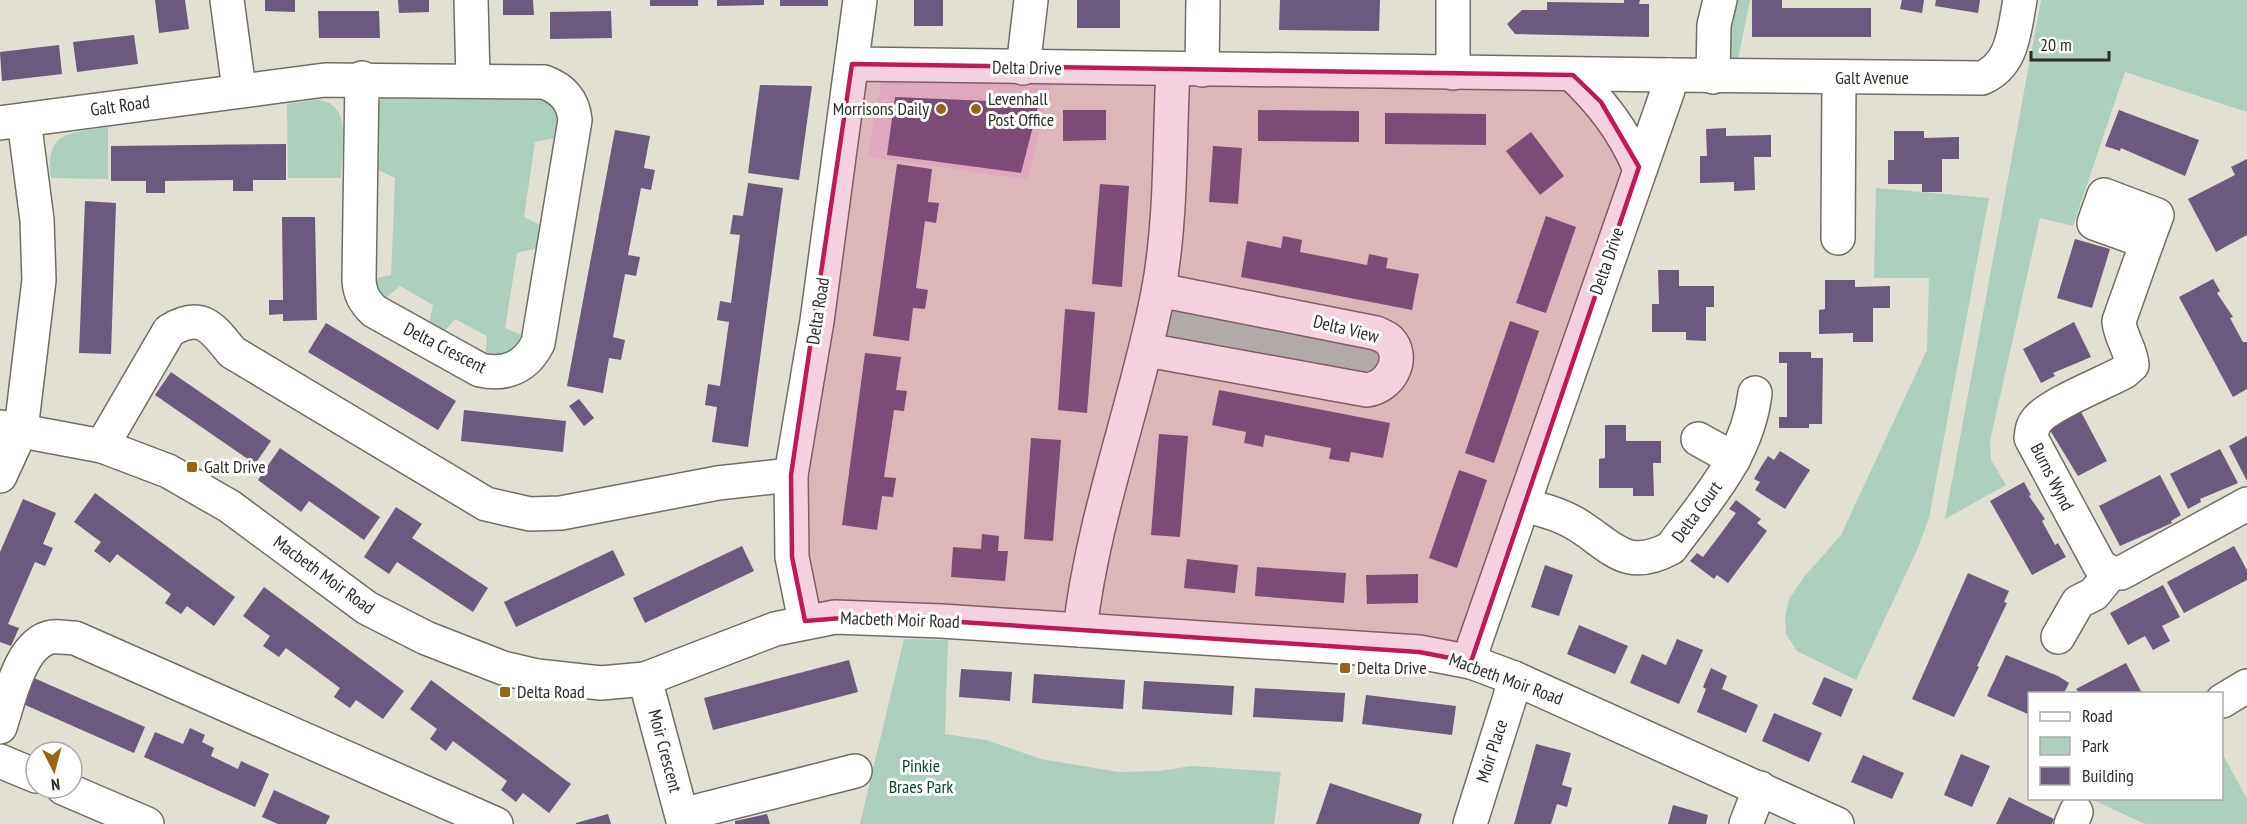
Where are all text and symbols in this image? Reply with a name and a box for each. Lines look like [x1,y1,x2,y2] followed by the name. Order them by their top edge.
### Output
[2031,24,2109,62] scale bar
[2040,33,2072,56] text: 20 m
[992,55,1062,80] street label: Delta Drive
[1835,66,1909,89] street label: Galt Avenue
[988,87,1054,131] place label: Levenhall Post Office
[89,90,151,121] street label: Galt Road
[833,97,929,120] place label: Morrisons Daily
[934,102,948,116] marker: Morrisons Daily
[969,102,983,116] marker: Levenhall Post Office
[1584,224,1629,298] street label: Delta Drive
[801,276,834,346] street label: Delta Road
[1311,309,1382,348] street label: Delta View
[400,317,491,378] street label: Delta Crescent
[2026,439,2079,515] street label: Burns Wynd
[204,455,266,478] place label: Galt Drive
[185,460,199,474] marker: Galt Drive
[1667,476,1727,547] street label: Delta Court
[269,530,379,619] street label: Macbeth Moir Road
[840,606,960,633] street label: Macbeth Moir Road
[1446,647,1566,710] street label: Macbeth Moir Road
[1357,656,1427,679] place label: Delta Drive
[1338,661,1352,675] marker: Delta Drive
[517,680,585,703] place label: Delta Road
[498,685,512,699] marker: Delta Road
[2028,692,2223,800] legend
[2082,704,2113,727] text: Road
[643,707,688,795] street label: Moir Crescent
[1471,716,1512,785] street label: Moir Place
[2082,734,2109,757] text: Park
[24,740,84,800] north arrow
[889,754,953,798] park label: Pinkie Braes Park
[2082,764,2134,787] text: Building
[50,775,61,795] text: N

